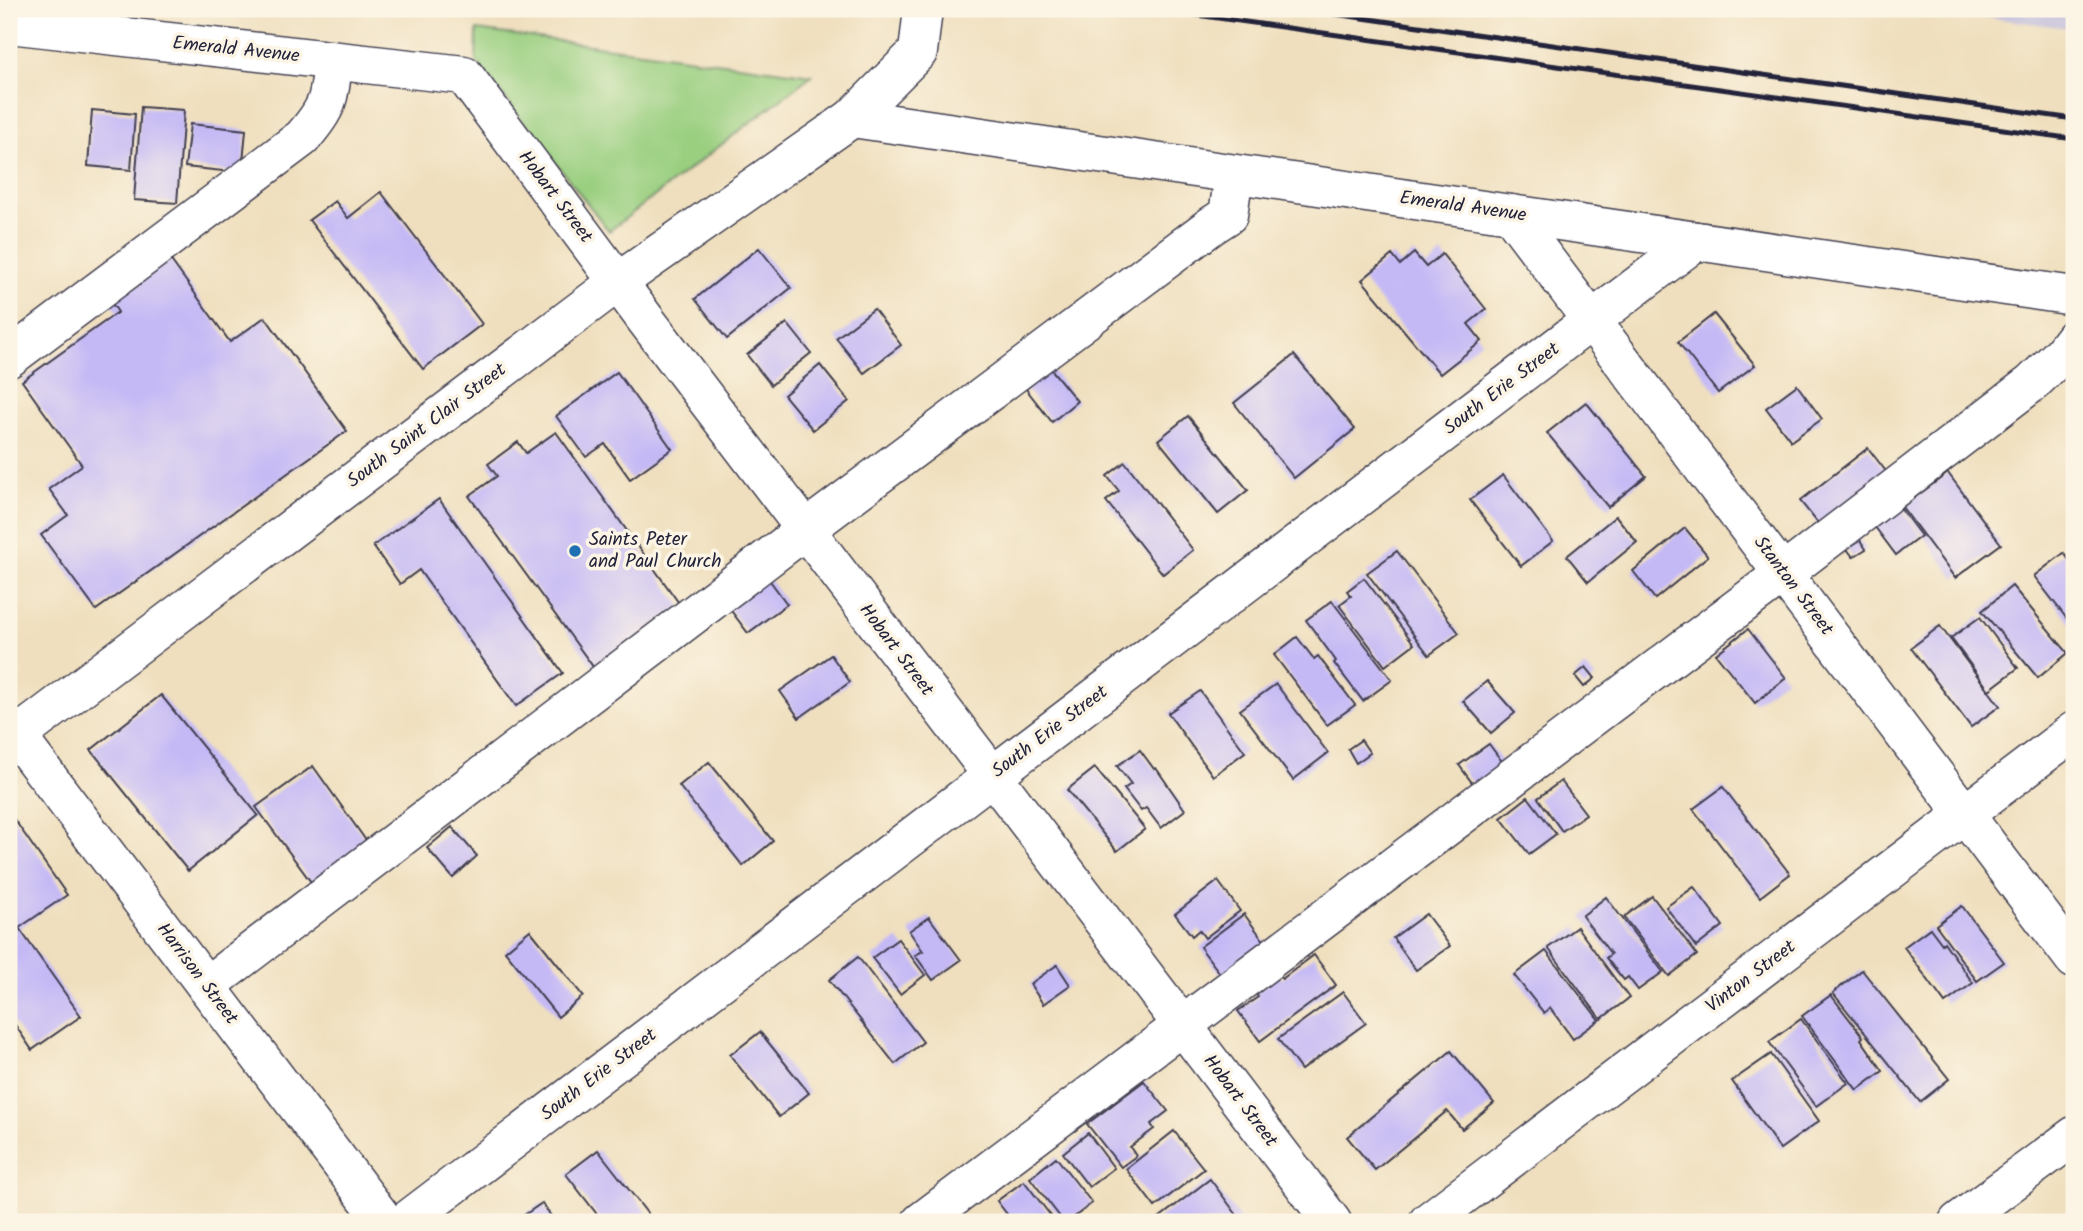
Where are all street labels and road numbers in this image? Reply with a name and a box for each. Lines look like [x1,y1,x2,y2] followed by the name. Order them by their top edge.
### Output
[171,28,302,72] street label: Emerald Avenue
[510,144,600,250] street label: Hobart Street
[1398,183,1529,231] street label: Emerald Avenue
[1437,335,1567,443] street label: South Erie Street
[341,356,514,496] street label: South Saint Clair Street
[1745,530,1841,643] street label: Stanton Street
[851,597,941,703] street label: Hobart Street
[985,678,1115,786] street label: South Erie Street
[148,917,246,1032] street label: Harrison Street
[1699,933,1803,1021] street label: Vinton Street
[534,1021,664,1129] street label: South Erie Street
[1195,1048,1285,1154] street label: Hobart Street

